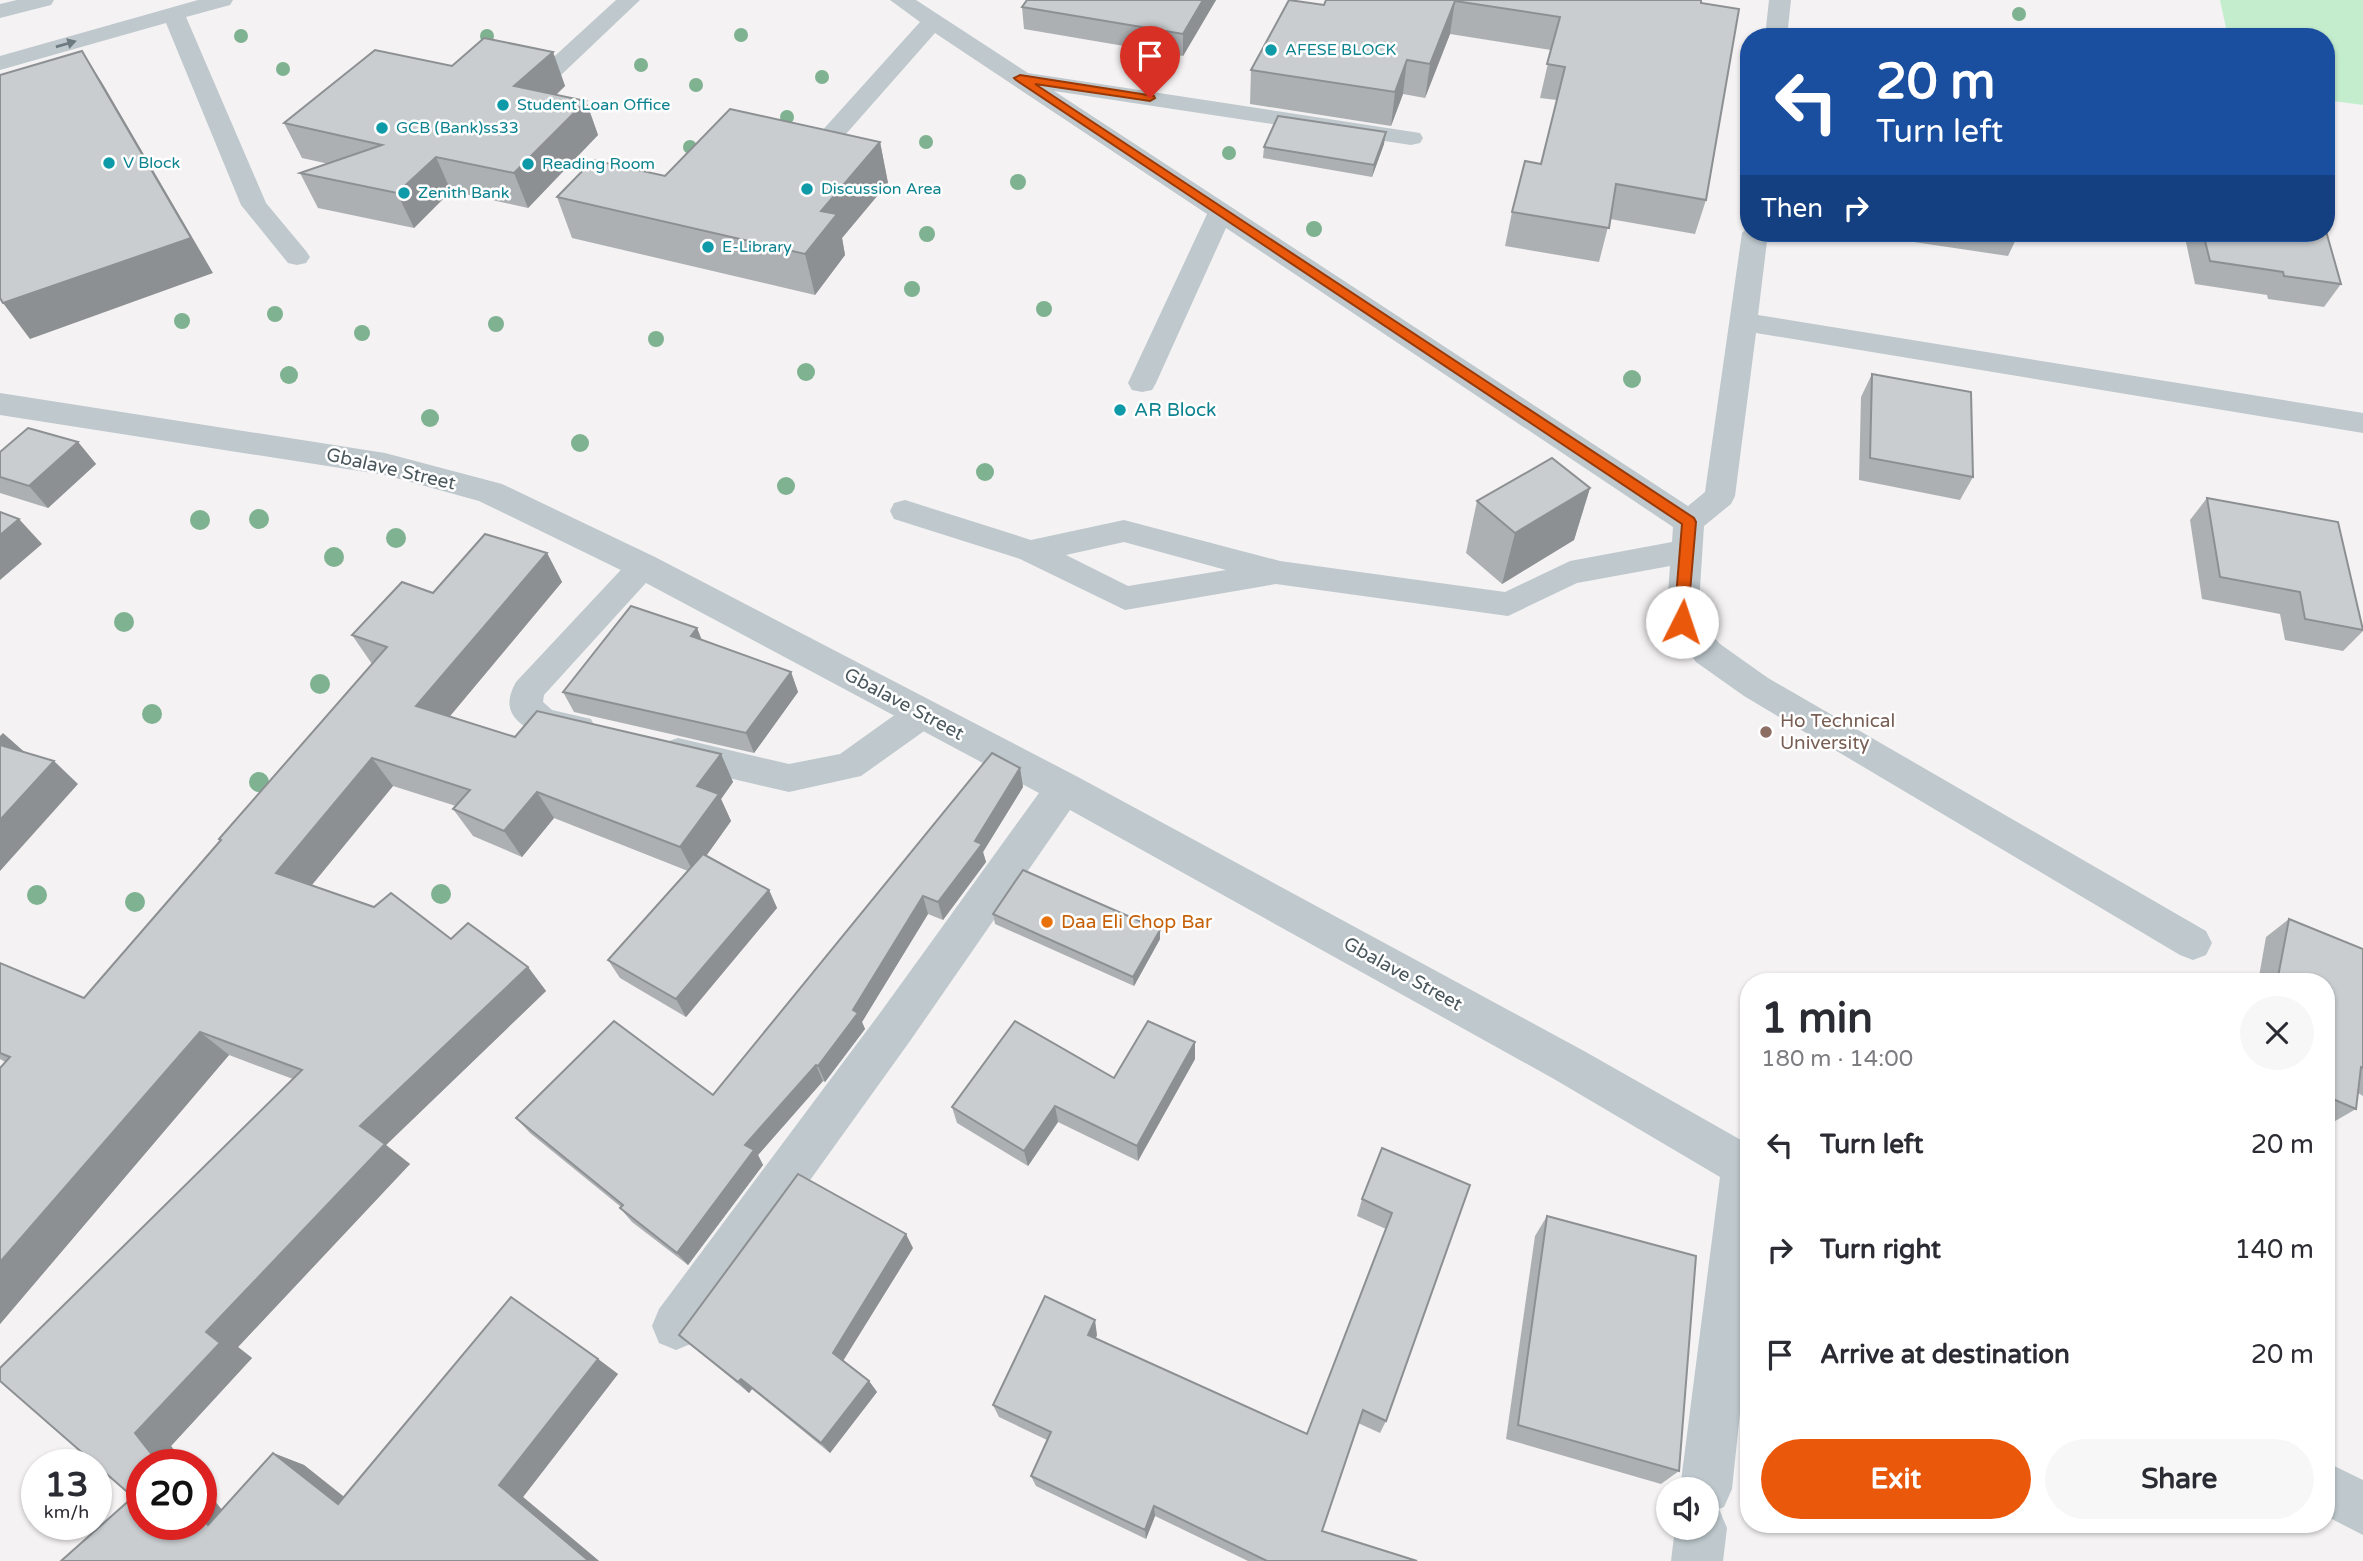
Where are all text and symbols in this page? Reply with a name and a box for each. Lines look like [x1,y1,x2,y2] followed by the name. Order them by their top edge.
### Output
[1120,26,1180,98] pin
[1131,37,1169,75] icon: arrive
[55,39,76,49] one-way arrow
[1285,40,1397,60] place label: AFESE BLOCK
[1263,42,1279,58] marker: AFESE BLOCK
[1876,53,1995,112] text: 20 m
[1761,56,1852,147] icon: left
[517,95,670,115] place label: Student Loan Office
[495,97,511,113] marker: Student Loan Office
[1876,113,2003,151] text: Turn left
[396,118,519,138] place label: GCB (Bank)ss33
[374,120,390,136] marker: GCB (Bank)ss33
[123,153,180,173] place label: V Block
[542,154,655,174] place label: Reading Room
[101,155,117,171] marker: V Block
[520,156,536,172] marker: Reading Room
[821,179,942,199] place label: Discussion Area
[799,181,815,197] marker: Discussion Area
[418,183,510,203] place label: Zenith Bank
[396,185,412,201] marker: Zenith Bank
[1837,189,1875,227] icon: right
[1761,193,1823,224] text: Then
[722,237,792,257] place label: E-Library
[700,239,716,255] marker: E-Library
[1134,399,1216,421] place label: AR Block
[1112,402,1128,418] marker: AR Block
[324,443,458,495] street label: Gbalave Street
[1645,585,1719,659] position arrow
[840,663,968,745] street label: Gbalave Street
[1780,710,1895,754] place label: Ho Technical University
[1758,724,1774,740] marker: Ho Technical University
[1061,911,1213,933] place label: Daa Eli Chop Bar
[1039,914,1055,930] marker: Daa Eli Chop Bar
[1340,932,1466,1016] street label: Gbalave Street
[1761,993,1873,1044] text: 1 min
[2240,996,2314,1070] button: close
[1761,1045,1913,1073] text: 180 m · 14:00
[1761,1126,1799,1164] icon: left
[1820,1129,1923,1160] text: Turn left
[2251,1129,2314,1160] text: 20 m
[1761,1231,1799,1269] icon: right
[1820,1234,1941,1265] text: Turn right
[2234,1234,2314,1265] text: 140 m
[1761,1336,1799,1374] icon: arrive
[1820,1339,2070,1370] text: Arrive at destination
[2251,1339,2314,1370] text: 20 m
[1761,1439,2031,1519] button: Exit
[2045,1439,2314,1519] button: Share
[126,1449,217,1540] speed limit sign: 20
[45,1464,88,1506] text: 13
[1656,1477,1719,1540] map controls
[1656,1477,1719,1540] button: sound
[44,1501,89,1523] text: km/h

